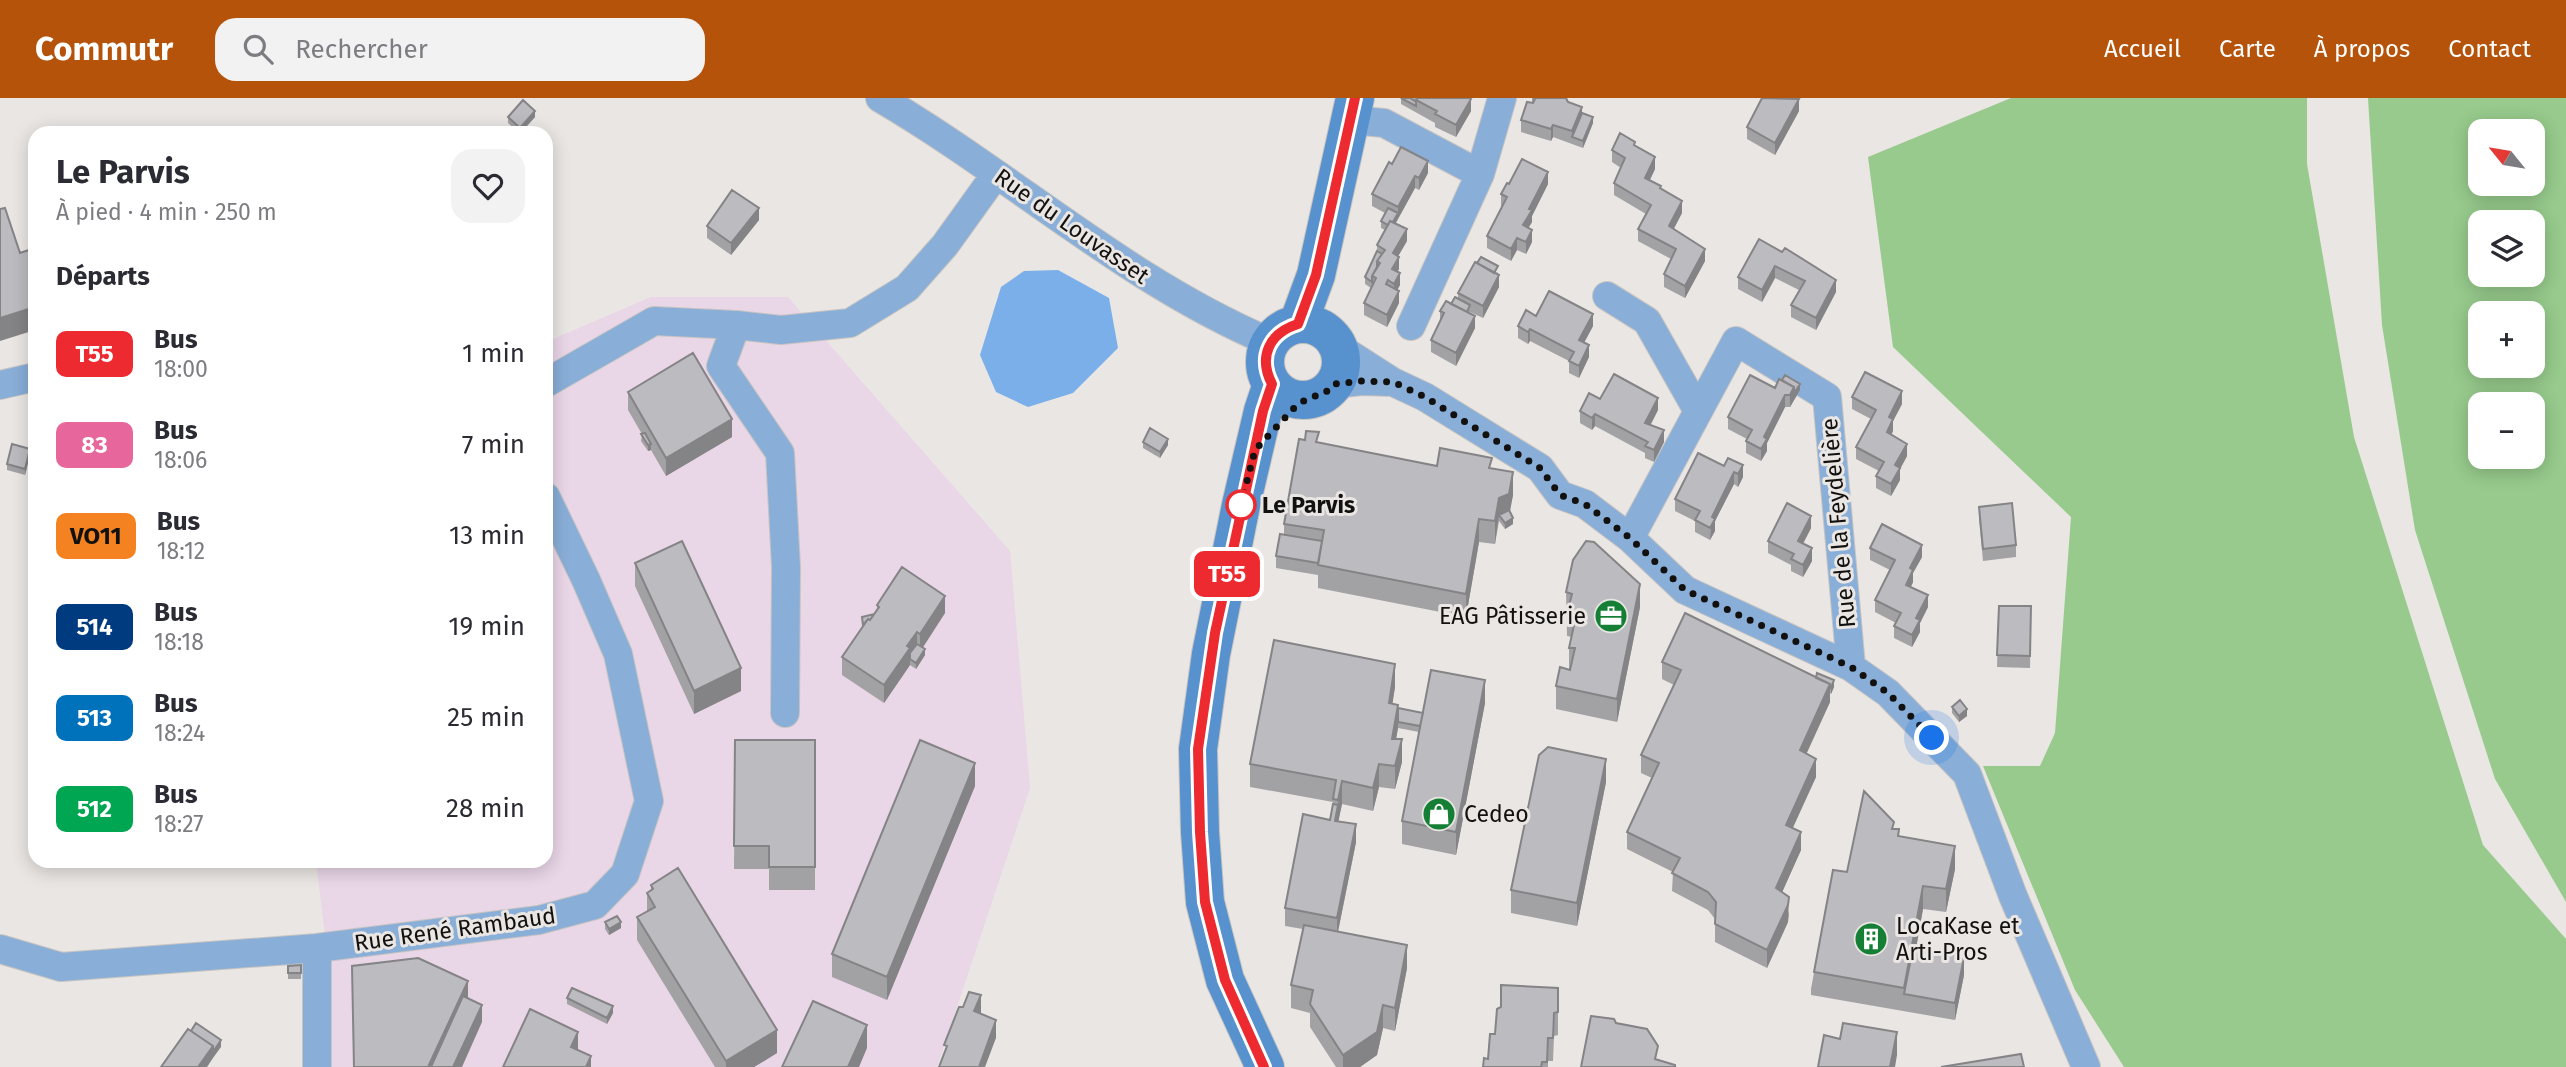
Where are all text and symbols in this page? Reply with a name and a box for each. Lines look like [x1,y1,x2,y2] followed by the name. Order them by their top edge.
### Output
[215,18,705,81] search box
[35,29,173,69] text: Commutr
[239,30,277,68] icon: search
[295,34,428,65] text: Rechercher
[2104,35,2181,63] text: Accueil
[2219,35,2276,63] text: Carte
[2314,35,2410,63] text: À propos
[2448,35,2531,63] text: Contact
[2468,119,2544,196] north arrow
[2468,119,2545,469] map controls
[451,149,525,223] button: heart
[56,152,190,192] text: Le Parvis
[989,162,1155,290] street label: Rue du Louvasset
[56,198,277,226] text: À pied · 4 min · 250 m
[2468,210,2545,287] button: layers
[56,261,150,292] text: Départs
[2468,301,2545,378] button: +
[154,324,197,355] text: Bus
[462,338,525,369] text: 1 min
[75,340,114,368] text: T55
[154,355,208,383] text: 18:00
[2468,392,2545,469] button: −
[154,415,197,446] text: Bus
[1815,417,1861,629] street label: Rue de la Feydelière
[462,429,525,460] text: 7 min
[81,431,108,459] text: 83
[154,446,207,474] text: 18:06
[1226,490,1256,520] marker: Le Parvis
[1262,491,1355,519] place label: Le Parvis
[157,506,200,537] text: Bus
[449,520,525,551] text: 13 min
[70,522,122,550] text: VO11
[157,537,205,565] text: 18:12
[1187,551,1267,597] line badge: T55
[1208,560,1246,588] text: T55
[154,597,197,628] text: Bus
[1592,597,1630,635] office icon: EAG Pâtisserie
[1439,602,1586,630] place label: EAG Pâtisserie
[448,611,525,642] text: 19 min
[76,613,113,641] text: 514
[154,628,204,656] text: 18:18
[154,688,197,719] text: Bus
[447,702,525,733] text: 25 min
[77,704,112,732] text: 513
[154,719,205,747] text: 18:24
[1914,720,1949,755] your location
[154,779,197,810] text: Bus
[446,793,525,824] text: 28 min
[77,795,112,823] text: 512
[1420,795,1458,833] shop icon: Cedeo
[1464,800,1529,828] place label: Cedeo
[154,810,204,838] text: 18:27
[352,901,558,957] street label: Rue René Rambaud
[1896,912,2020,966] place label: LocaKase et Arti-Pros
[1852,920,1890,958] building icon: LocaKase et Arti-Pros

